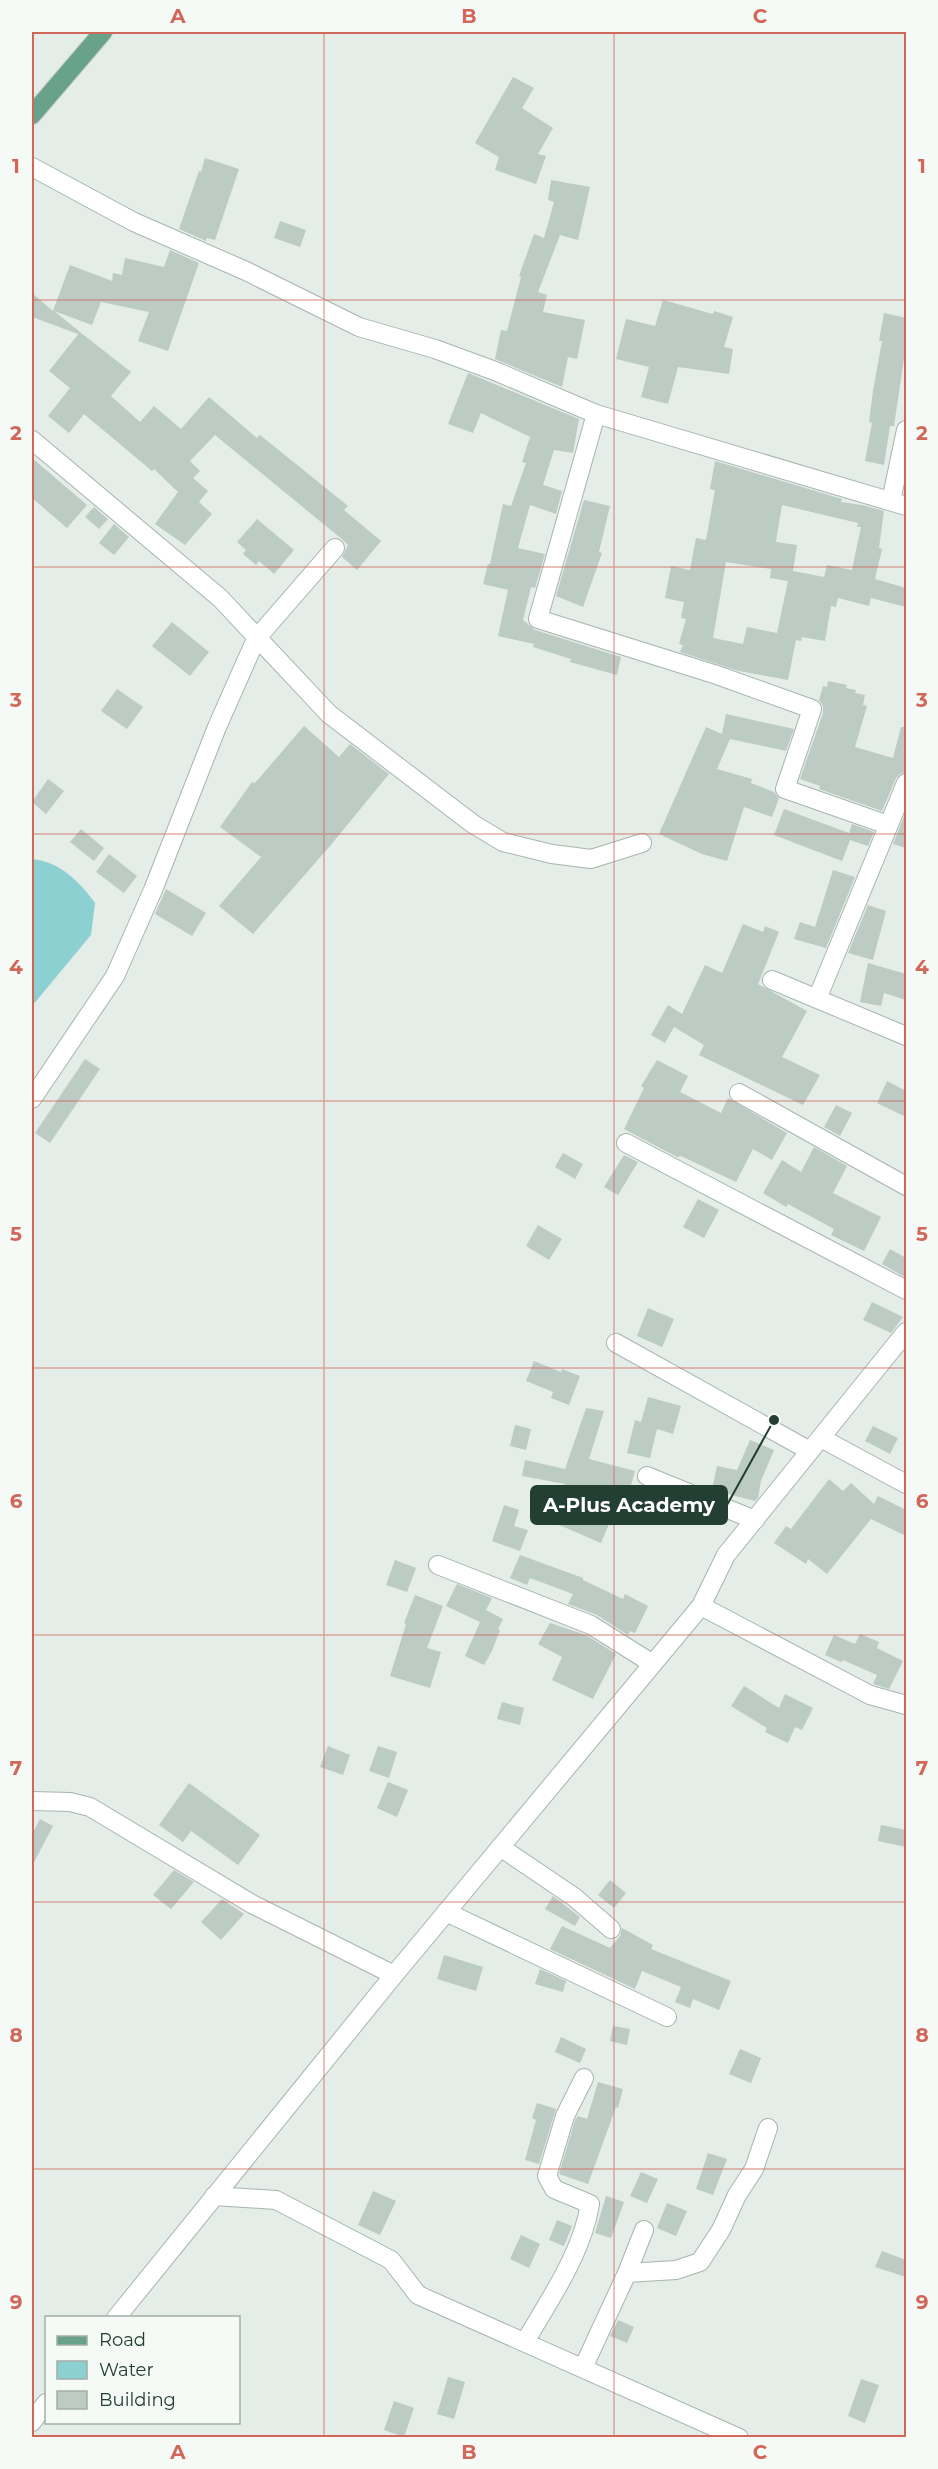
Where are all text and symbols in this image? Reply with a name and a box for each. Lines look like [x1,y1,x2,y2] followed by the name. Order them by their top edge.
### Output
[169,4,186,28] text: A
[461,4,477,28] text: B
[753,4,768,28] text: C
[12,154,20,178] text: 1
[918,154,926,178] text: 1
[10,421,22,445] text: 2
[916,421,928,445] text: 2
[9,688,22,712] text: 3
[915,688,928,712] text: 3
[9,955,23,979] text: 4
[915,955,929,979] text: 4
[10,1222,22,1246] text: 5
[916,1222,928,1246] text: 5
[531,1486,727,1524] callout: A-Plus Academy
[10,1489,23,1513] text: 6
[916,1489,929,1513] text: 6
[542,1493,716,1517] text: A-Plus Academy
[10,1756,22,1780] text: 7
[916,1756,928,1780] text: 7
[9,2023,23,2047] text: 8
[915,2023,929,2047] text: 8
[10,2290,22,2314] text: 9
[916,2290,928,2314] text: 9
[45,2316,240,2424] legend
[99,2329,146,2351] text: Road
[99,2359,154,2381] text: Water
[99,2389,176,2411] text: Building
[169,2440,186,2464] text: A
[461,2440,477,2464] text: B
[753,2440,768,2464] text: C

